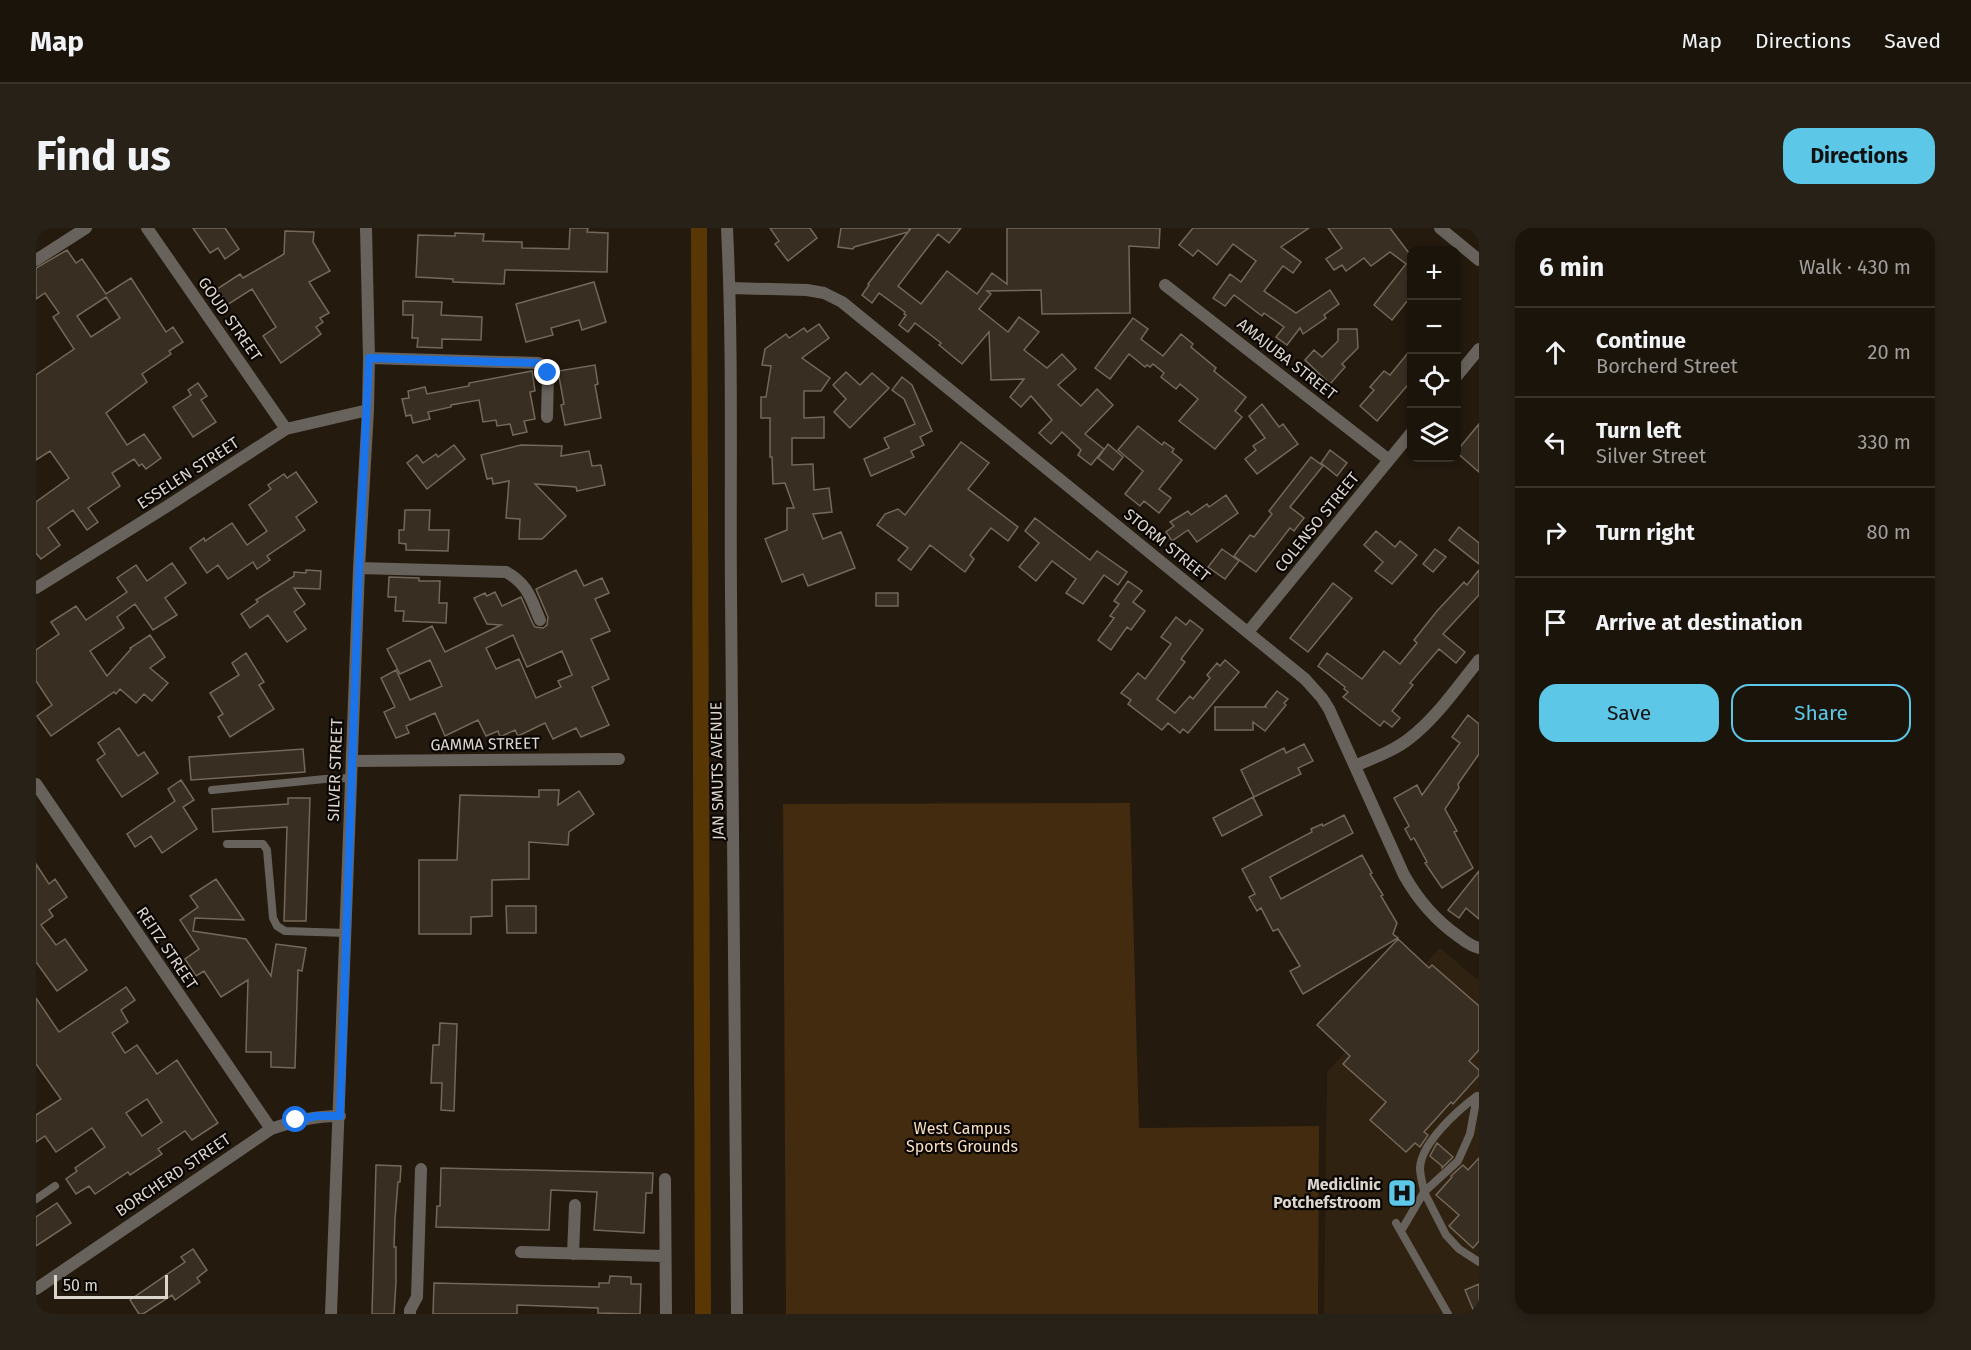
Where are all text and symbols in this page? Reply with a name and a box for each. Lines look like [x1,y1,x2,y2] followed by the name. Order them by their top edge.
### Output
[30,25,84,58] text: Map
[1682,28,1722,54] text: Map
[1755,28,1851,54] text: Directions
[1884,28,1941,54] text: Saved
[1783,128,1935,184] button: Directions
[36,131,171,181] text: Find us
[1407,246,1461,462] map controls
[1407,246,1461,300] button: +
[1539,252,1604,283] text: 6 min
[1799,255,1911,279] text: Walk · 430 m
[194,273,266,365] street label: GOUD STREET
[1407,300,1461,354] button: −
[1233,314,1341,404] street label: AMAJUBA STREET
[1596,327,1686,354] text: Continue
[1539,336,1572,369] icon: ahead
[1868,340,1911,364] text: 20 m
[1407,354,1461,408] button: locate
[1596,354,1738,378] text: Borcherd Street
[534,359,560,385] route end
[1407,408,1461,462] button: layers
[1596,417,1681,444] text: Turn left
[1539,426,1572,459] icon: left
[1857,430,1911,454] text: 330 m
[134,433,243,513] street label: ESSELEN STREET
[1596,444,1706,468] text: Silver Street
[1271,468,1364,576] street label: COLENSO STREET
[1120,505,1214,586] street label: STORM STREET
[1539,516,1572,549] icon: right
[1596,519,1695,546] text: Turn right
[1866,520,1911,544] text: 80 m
[1539,606,1572,639] icon: arrive
[1596,609,1803,636] text: Arrive at destination
[1539,684,1719,742] button: Save
[1731,684,1911,742] button: Share
[706,702,728,840] street label: JAN SMUTS AVENUE
[324,717,346,822] street label: SILVER STREET
[430,734,541,754] street label: GAMMA STREET
[133,903,202,993] street label: REITZ STREET
[282,1106,308,1132] route start
[906,1119,1018,1156] park label: West Campus Sports Grounds
[112,1129,235,1221] street label: BORCHERD STREET
[1273,1175,1381,1212] place label: Mediclinic Potchefstroom
[1386,1177,1418,1209] hospital icon: Mediclinic Potchefstroom
[54,1272,168,1300] scale bar
[63,1276,98,1295] text: 50 m

